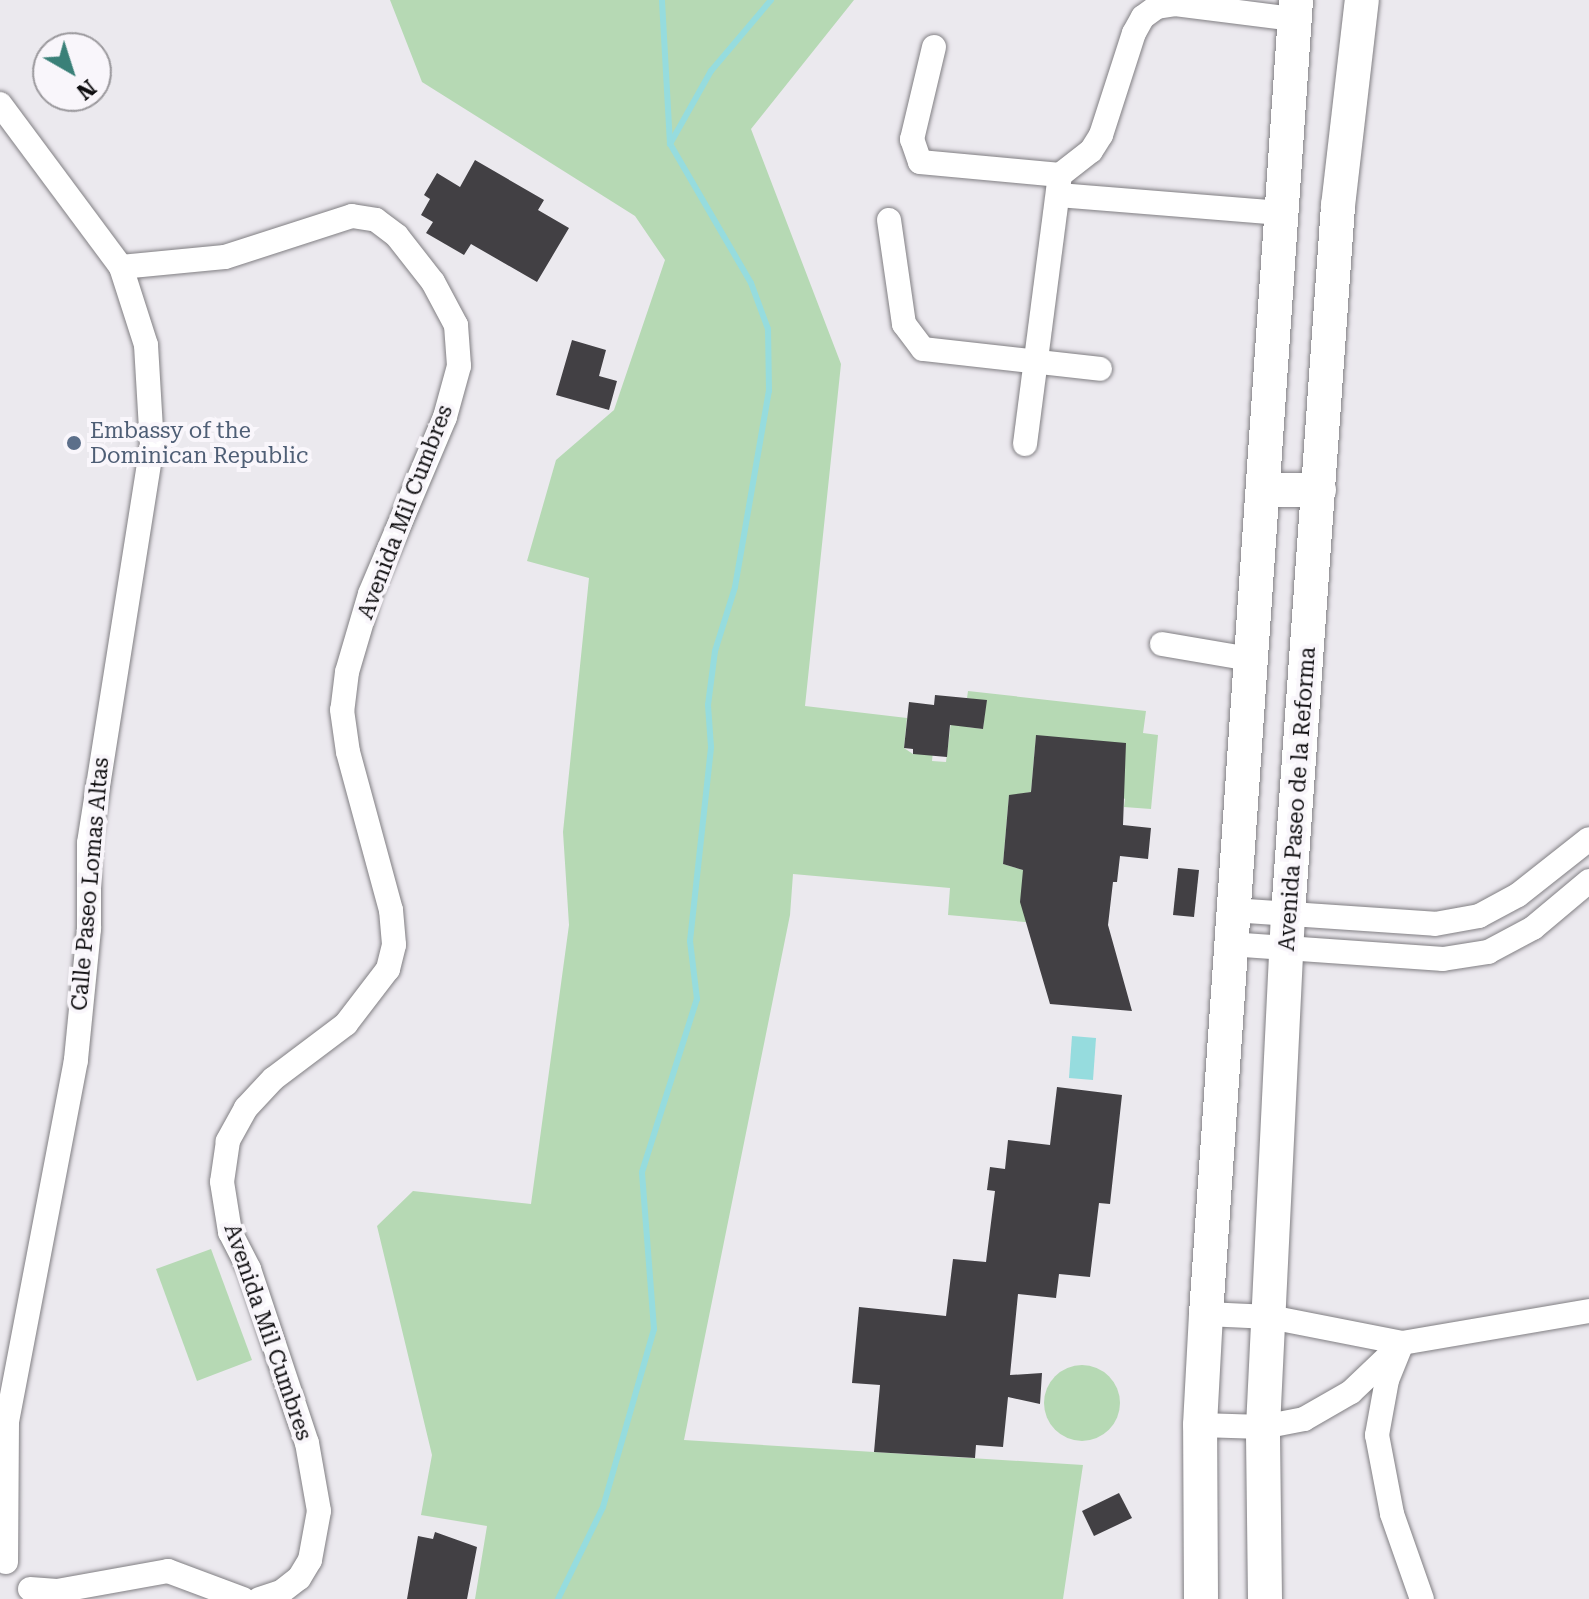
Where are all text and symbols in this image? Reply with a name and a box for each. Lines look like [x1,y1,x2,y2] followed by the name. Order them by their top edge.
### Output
[32,32,112,112] north arrow
[72,74,101,105] text: N
[352,401,458,623] street label: Avenida Mil Cumbres
[90,417,308,468] place label: Embassy of the Dominican Republic
[65,434,83,452] marker: Embassy of the Dominican Republic
[1273,646,1321,952] street label: Avenida Paseo de la Reforma
[66,756,114,1012] street label: Calle Paseo Lomas Altas
[219,1220,317,1444] street label: Avenida Mil Cumbres

